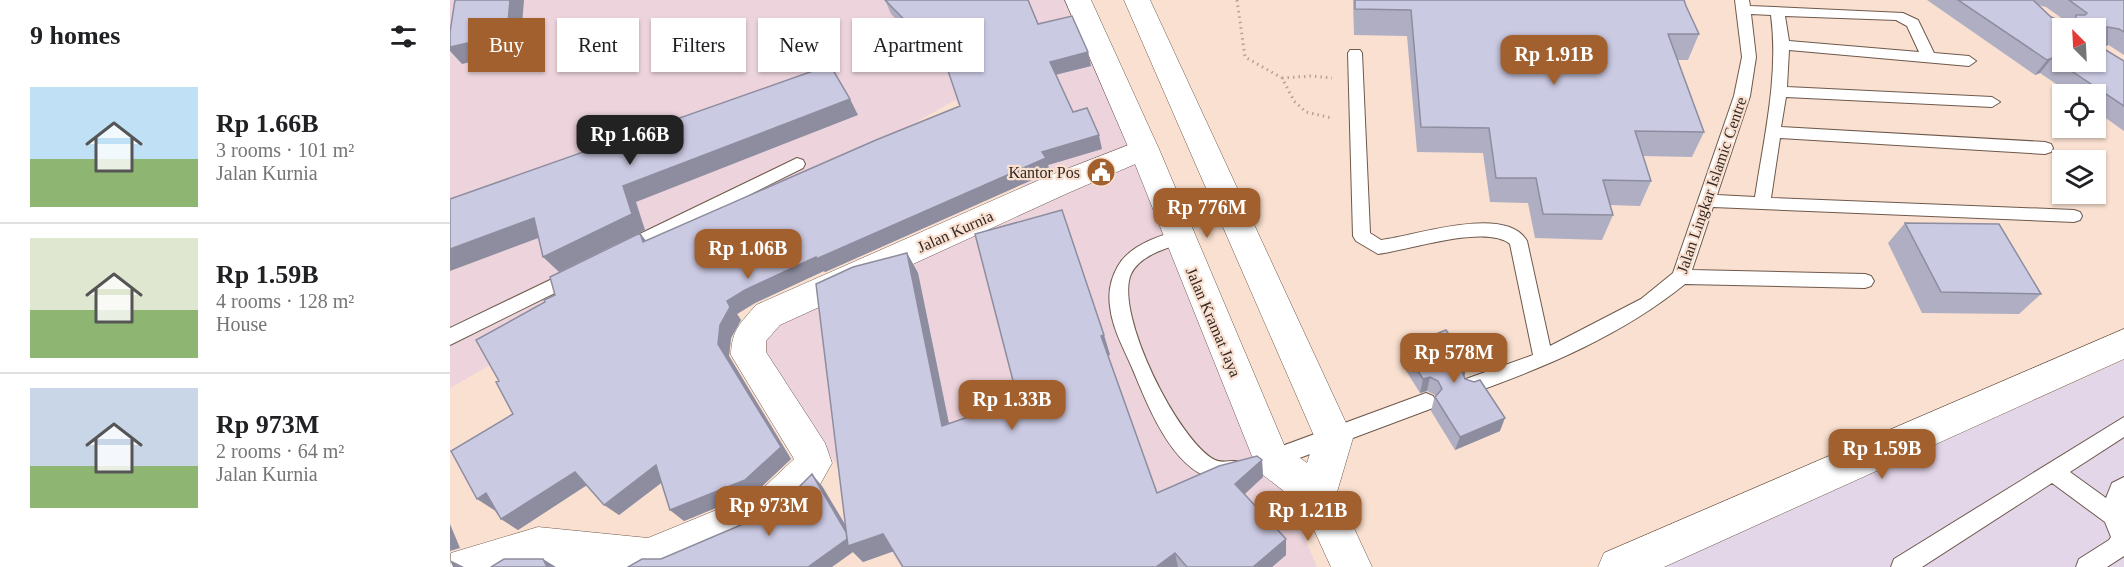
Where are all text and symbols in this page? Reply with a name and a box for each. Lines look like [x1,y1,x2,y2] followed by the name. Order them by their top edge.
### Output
[468,18,545,72] chip: Buy
[557,18,639,72] chip: Rent
[651,18,746,72] chip: Filters
[758,18,840,72] chip: New
[852,18,984,72] chip: Apartment
[2052,18,2106,72] north arrow
[2052,18,2106,204] map controls
[387,20,420,53] icon: filters
[30,21,120,50] text: 9 homes
[1492,35,1616,86] pin: Rp 1.91B
[1515,43,1593,65] text: Rp 1.91B
[2052,84,2106,138] button: locate
[1673,95,1751,276] street label: Jalan Lingkar Islamic Centre
[216,109,319,138] text: Rp 1.66B
[78,111,150,183] icon: home
[568,115,692,166] pin: Rp 1.66B
[591,123,669,145] text: Rp 1.66B
[216,139,354,161] text: 3 rooms · 101 m²
[2052,150,2106,204] button: layers
[1085,156,1117,188] public building icon: Kantor Pos
[216,162,318,184] text: Jalan Kurnia
[1008,164,1080,181] place label: Kantor Pos
[1152,188,1262,239] pin: Rp 776M
[1167,196,1247,218] text: Rp 776M
[915,207,996,256] street label: Jalan Kurnia
[686,229,810,280] pin: Rp 1.06B
[709,237,787,259] text: Rp 1.06B
[216,260,319,289] text: Rp 1.59B
[78,262,150,334] icon: home
[1182,265,1244,380] street label: Jalan Kramat Jaya
[216,290,354,312] text: 4 rooms · 128 m²
[216,313,267,335] text: House
[1399,333,1509,384] pin: Rp 578M
[1414,341,1494,363] text: Rp 578M
[950,380,1074,431] pin: Rp 1.33B
[973,388,1051,410] text: Rp 1.33B
[216,410,319,439] text: Rp 973M
[78,412,150,484] icon: home
[1820,429,1944,480] pin: Rp 1.59B
[1843,437,1921,459] text: Rp 1.59B
[216,440,344,462] text: 2 rooms · 64 m²
[216,463,318,485] text: Jalan Kurnia
[714,486,824,537] pin: Rp 973M
[1246,491,1370,542] pin: Rp 1.21B
[729,494,809,516] text: Rp 973M
[1269,499,1347,521] text: Rp 1.21B

